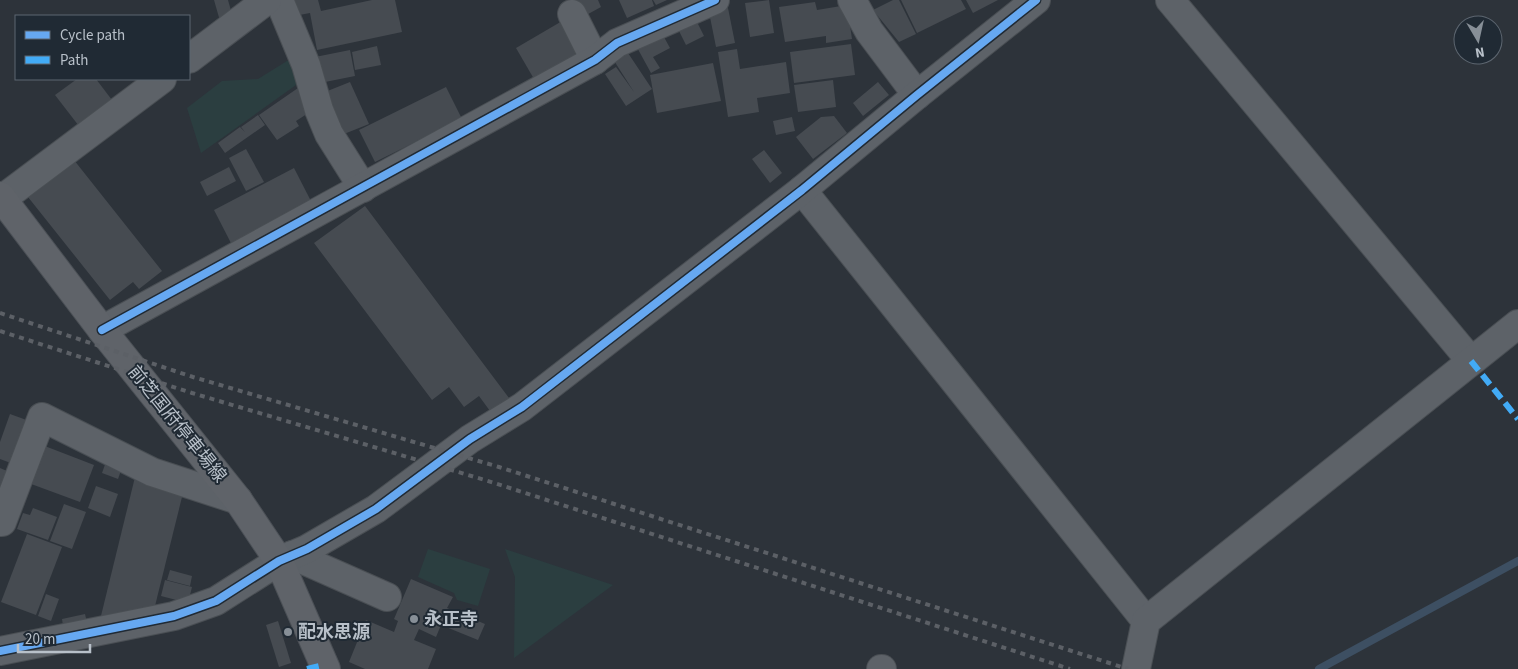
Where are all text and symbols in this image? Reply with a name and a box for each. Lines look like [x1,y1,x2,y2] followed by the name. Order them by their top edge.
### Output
[15,15,190,80] legend
[1453,15,1503,65] north arrow
[60,25,125,46] text: Cycle path
[1474,41,1486,62] text: N
[60,50,88,71] text: Path
[122,360,232,488] street label: 前芝国府停車場線
[424,607,478,632] place label: 永正寺
[408,613,420,625] marker: 永正寺
[298,620,370,645] place label: 配水思源
[18,622,90,654] scale bar
[282,626,294,638] marker: 配水思源
[25,629,55,650] text: 20 m

